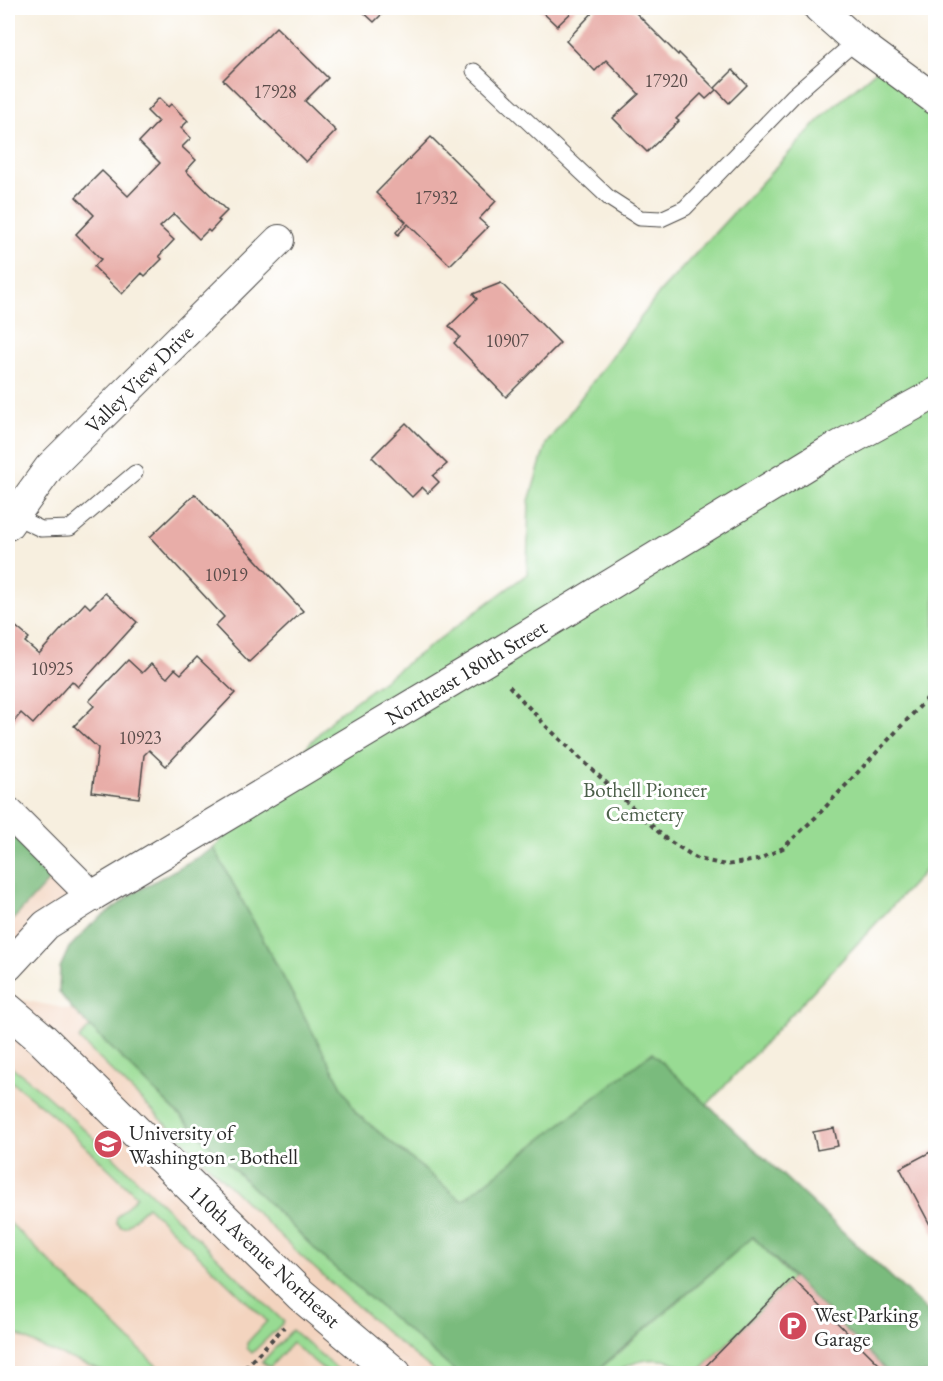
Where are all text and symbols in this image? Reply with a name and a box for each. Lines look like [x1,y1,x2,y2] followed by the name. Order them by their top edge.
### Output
[644,69,688,92] house number: 17920
[253,80,297,103] house number: 17928
[414,186,458,209] house number: 17932
[79,319,199,439] street label: Valley View Drive
[485,329,529,352] house number: 10907
[204,563,248,586] house number: 10919
[380,613,552,731] street label: Northeast 180th Street
[30,657,74,680] house number: 10925
[118,726,162,749] house number: 10923
[583,776,707,827] park label: Bothell Pioneer Cemetery
[129,1119,298,1170] place label: University of Washington - Bothell
[92,1128,124,1160] school or university icon: University of Washington - Bothell
[183,1179,347,1334] street label: 110th Avenue Northeast
[814,1301,919,1352] place label: West Parking Garage
[777,1310,809,1342] parking icon: West Parking Garage

